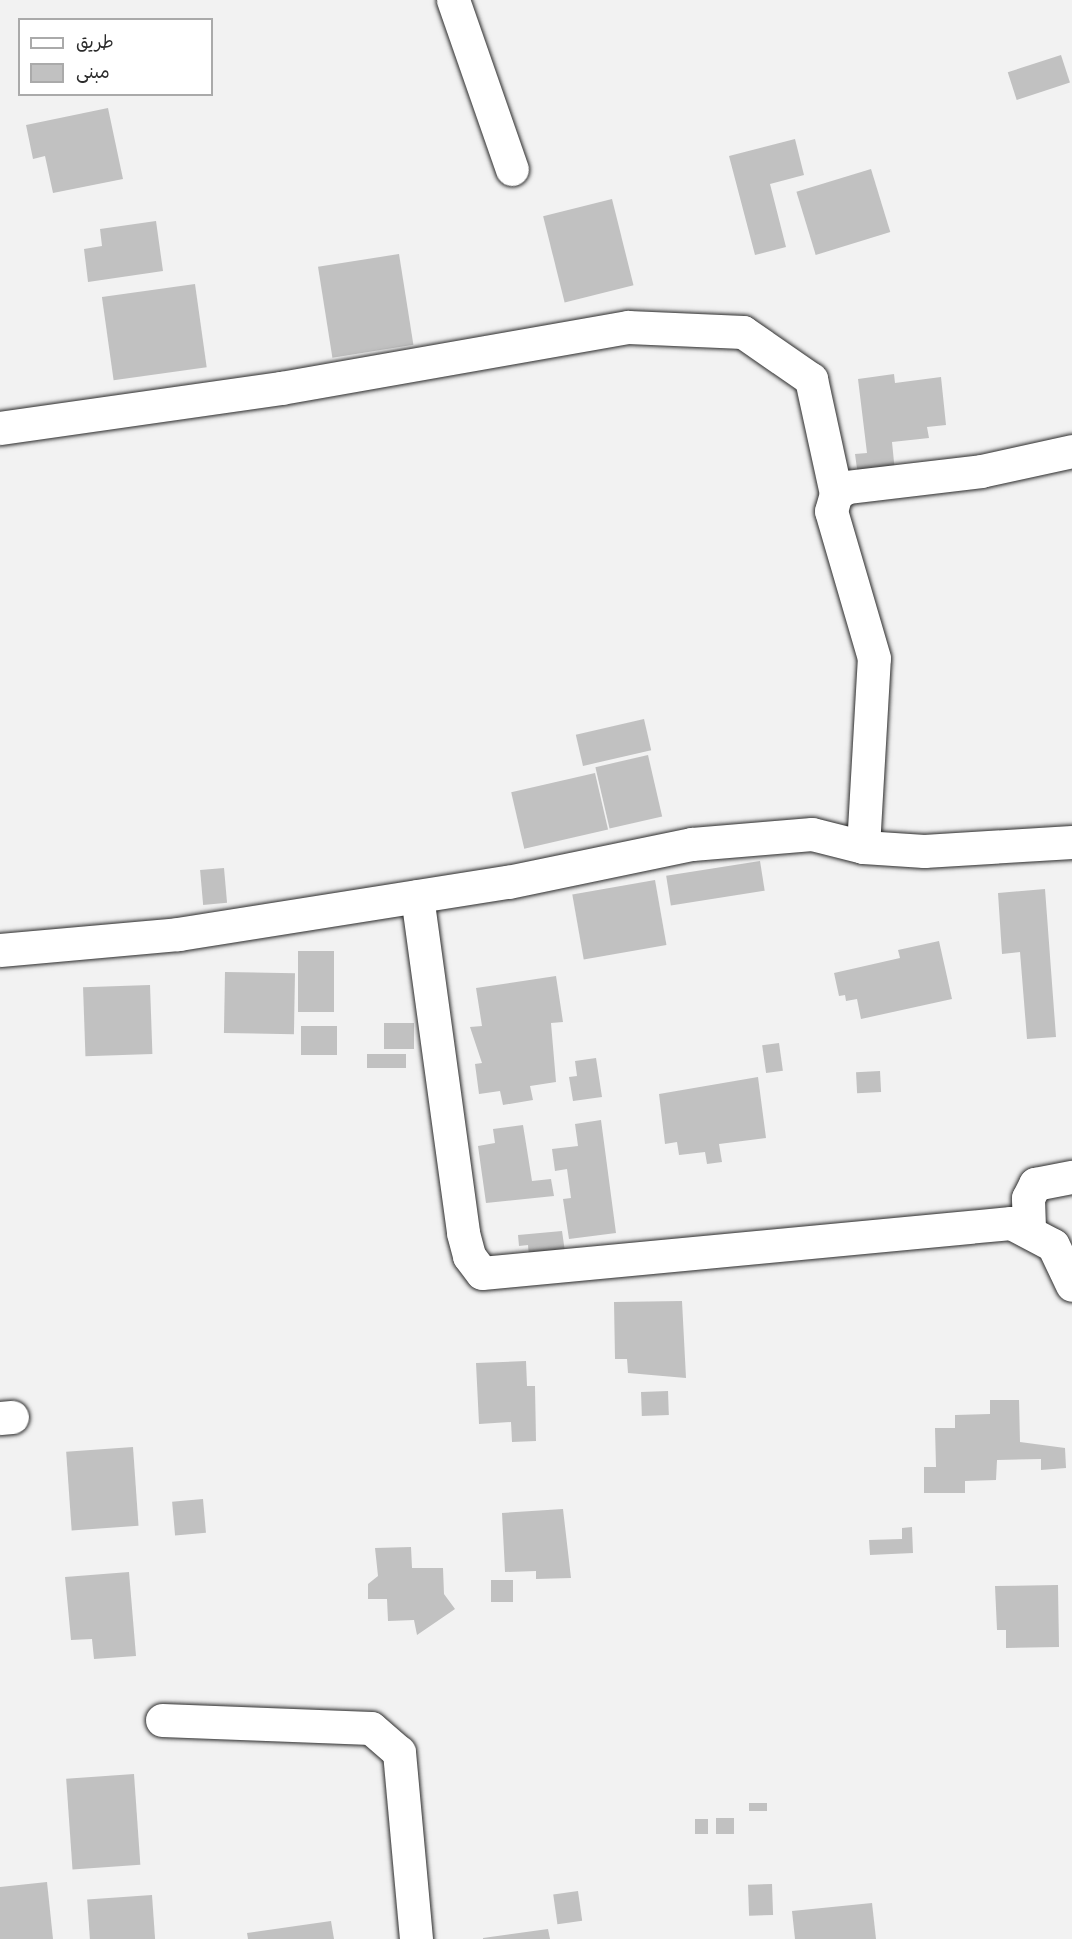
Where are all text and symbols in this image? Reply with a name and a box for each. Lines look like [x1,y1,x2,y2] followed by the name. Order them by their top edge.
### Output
[18,18,213,96] legend
[76,31,114,53] text: طريق
[76,61,110,83] text: مبنى

